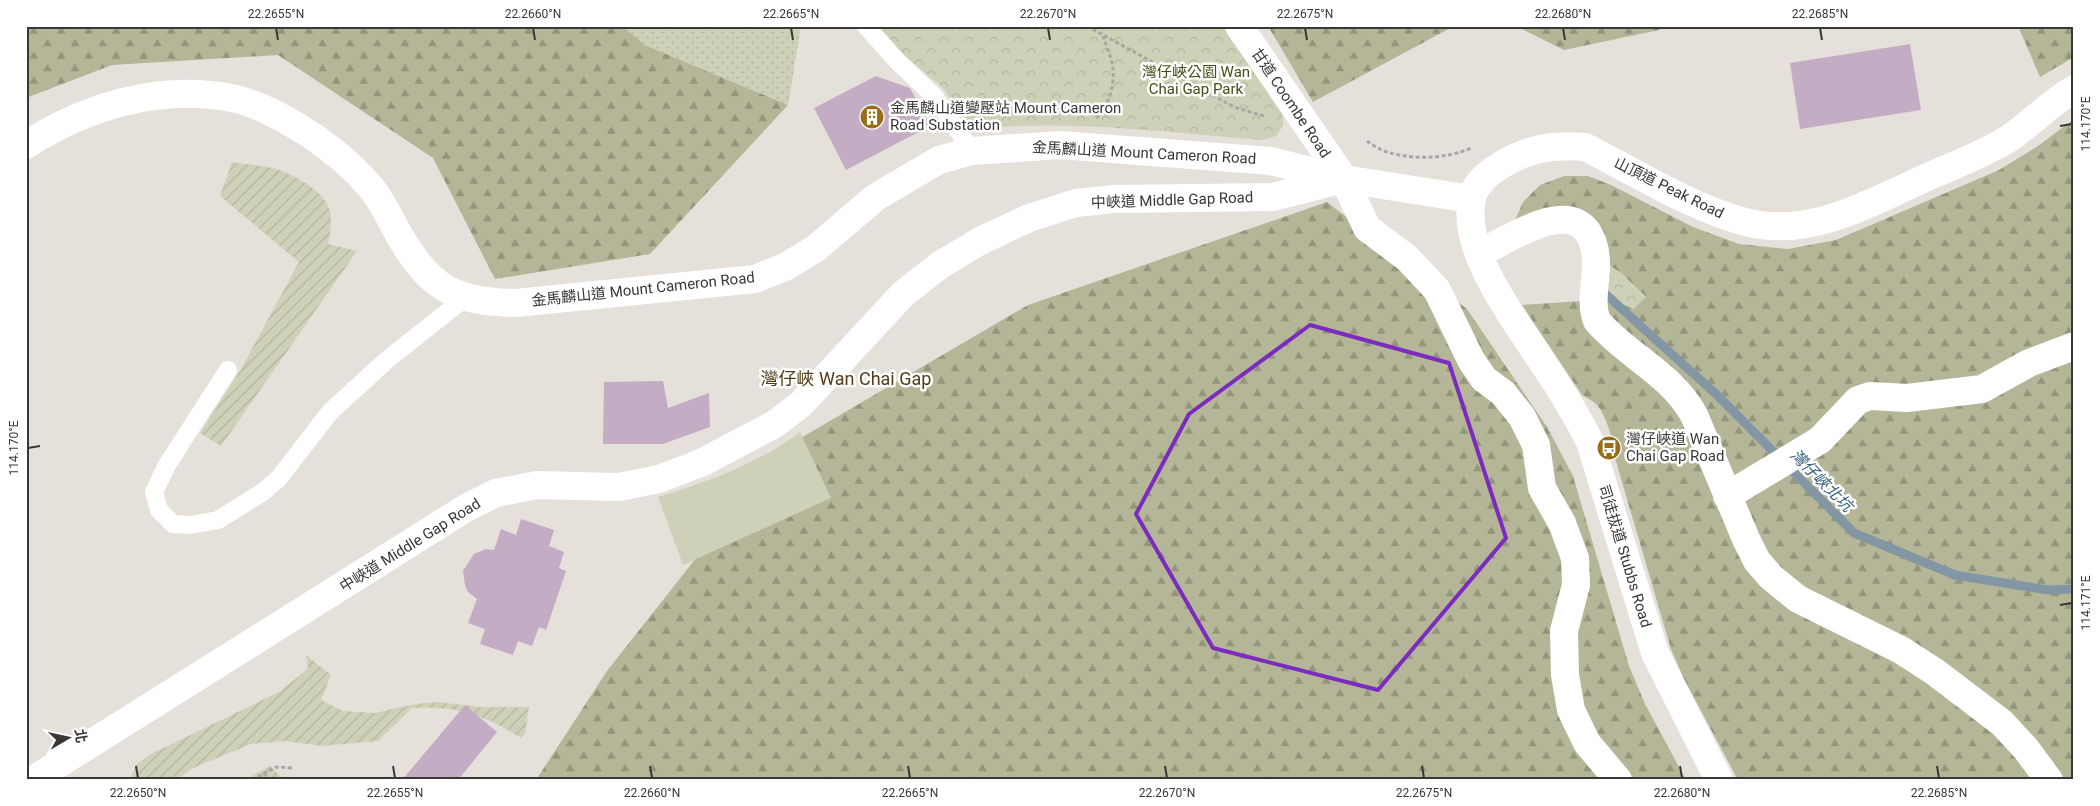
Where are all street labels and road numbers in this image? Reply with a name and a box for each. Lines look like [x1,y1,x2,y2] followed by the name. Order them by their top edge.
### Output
[1248,45,1334,161] street label: 甘道 Coombe Road
[1031,138,1257,168] street label: 金馬麟山道 Mount Cameron Road
[1611,154,1727,222] street label: 山頂道 Peak Road
[1090,188,1254,212] street label: 中峽道 Middle Gap Road
[530,268,756,310] street label: 金馬麟山道 Mount Cameron Road
[1595,482,1655,630] street label: 司徒拔道 Stubbs Road
[336,494,484,596] street label: 中峽道 Middle Gap Road

